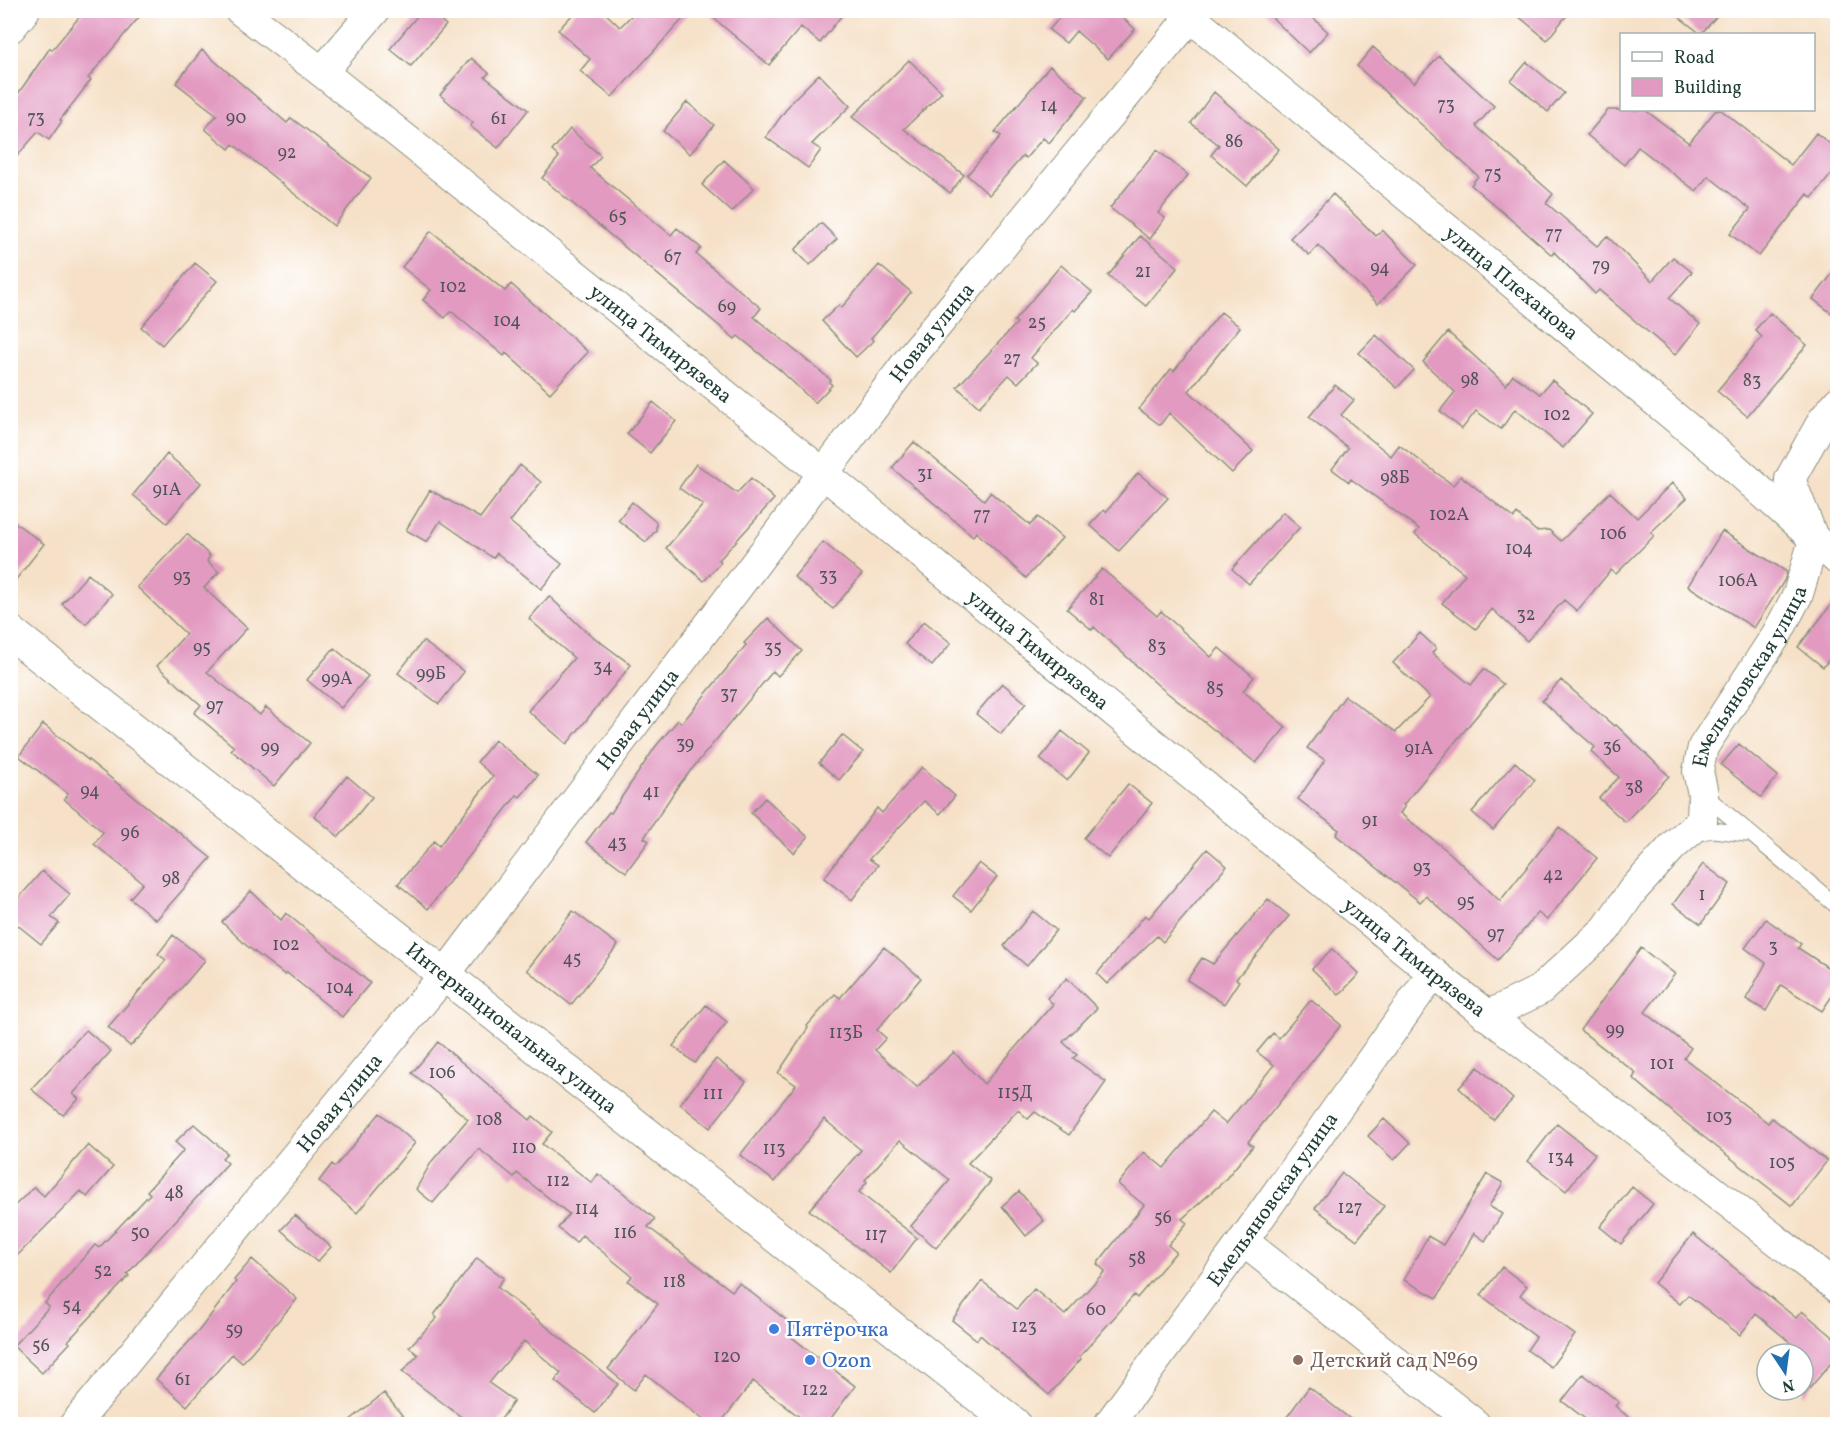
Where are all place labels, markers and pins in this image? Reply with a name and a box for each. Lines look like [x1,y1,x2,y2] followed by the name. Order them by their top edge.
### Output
[786,1316,889,1345] place label: Пятёрочка
[767,1322,781,1336] marker: Пятёрочка
[822,1347,872,1376] place label: Ozon
[1310,1347,1478,1376] place label: Детский сад №69
[803,1353,817,1367] marker: Ozon
[1291,1353,1305,1367] marker: Детский сад №69

